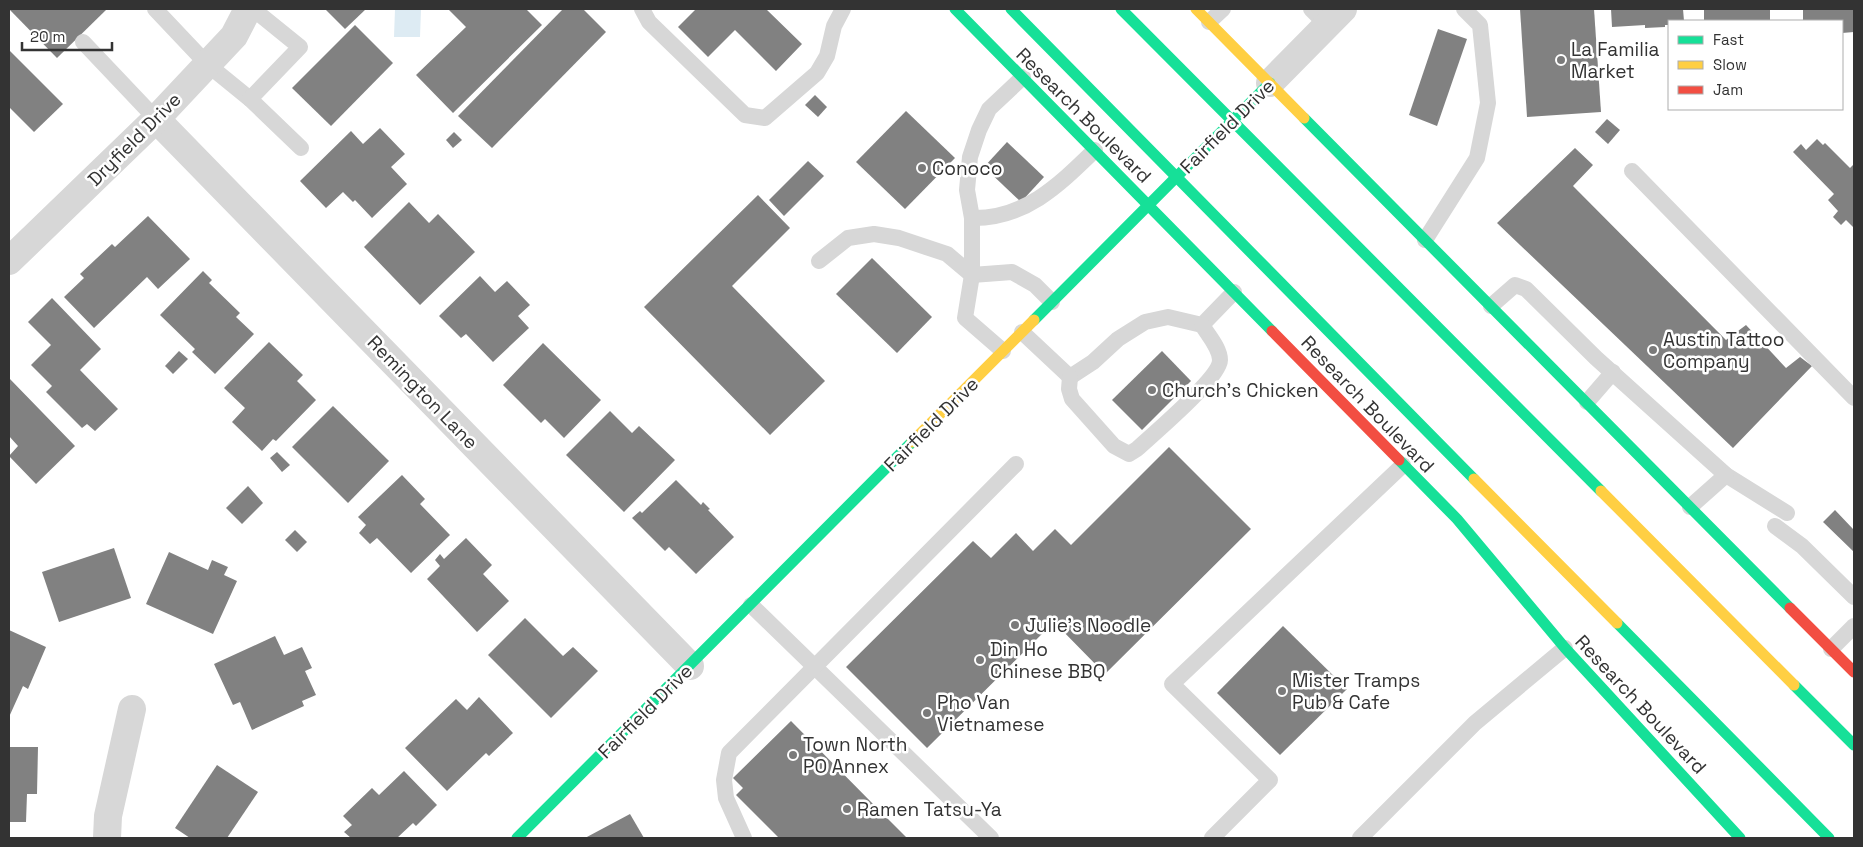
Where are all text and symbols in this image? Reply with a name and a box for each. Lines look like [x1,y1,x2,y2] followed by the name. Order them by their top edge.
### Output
[22,20,112,52] scale bar
[1668,20,1843,110] legend
[30,27,65,46] text: 20 m
[1713,30,1744,49] text: Fast
[1571,37,1660,84] place label: La Familia Market
[1011,42,1157,188] street label: Research Boulevard
[1555,54,1567,66] marker: La Familia Market
[1713,55,1747,74] text: Slow
[1175,74,1280,179] street label: Fairfield Drive
[1713,80,1743,99] text: Jam
[82,87,187,192] street label: Dryfield Drive
[932,156,1002,181] place label: Conoco
[916,162,928,174] marker: Conoco
[1663,327,1785,374] place label: Austin Tattoo Company
[362,330,483,455] street label: Remington Lane
[1296,330,1440,478] street label: Research Boulevard
[1647,344,1659,356] marker: Austin Tattoo Company
[879,372,984,477] street label: Fairfield Drive
[1162,378,1319,403] place label: Church's Chicken
[1146,384,1158,396] marker: Church's Chicken
[1025,613,1151,638] place label: Julie’s Noodle
[1009,619,1021,631] marker: Julie’s Noodle
[1570,629,1712,779] street label: Research Boulevard
[990,637,1105,684] place label: Din Ho Chinese BBQ
[974,654,986,666] marker: Din Ho Chinese BBQ
[593,659,698,764] street label: Fairfield Drive
[1292,668,1420,715] place label: Mister Tramps Pub & Cafe
[1276,685,1288,697] marker: Mister Tramps Pub & Cafe
[937,690,1044,737] place label: Pho Van Vietnamese
[921,707,933,719] marker: Pho Van Vietnamese
[803,732,907,779] place label: Town North PO Annex
[787,749,799,761] marker: Town North PO Annex
[857,797,1002,822] place label: Ramen Tatsu-Ya
[841,803,853,815] marker: Ramen Tatsu-Ya

